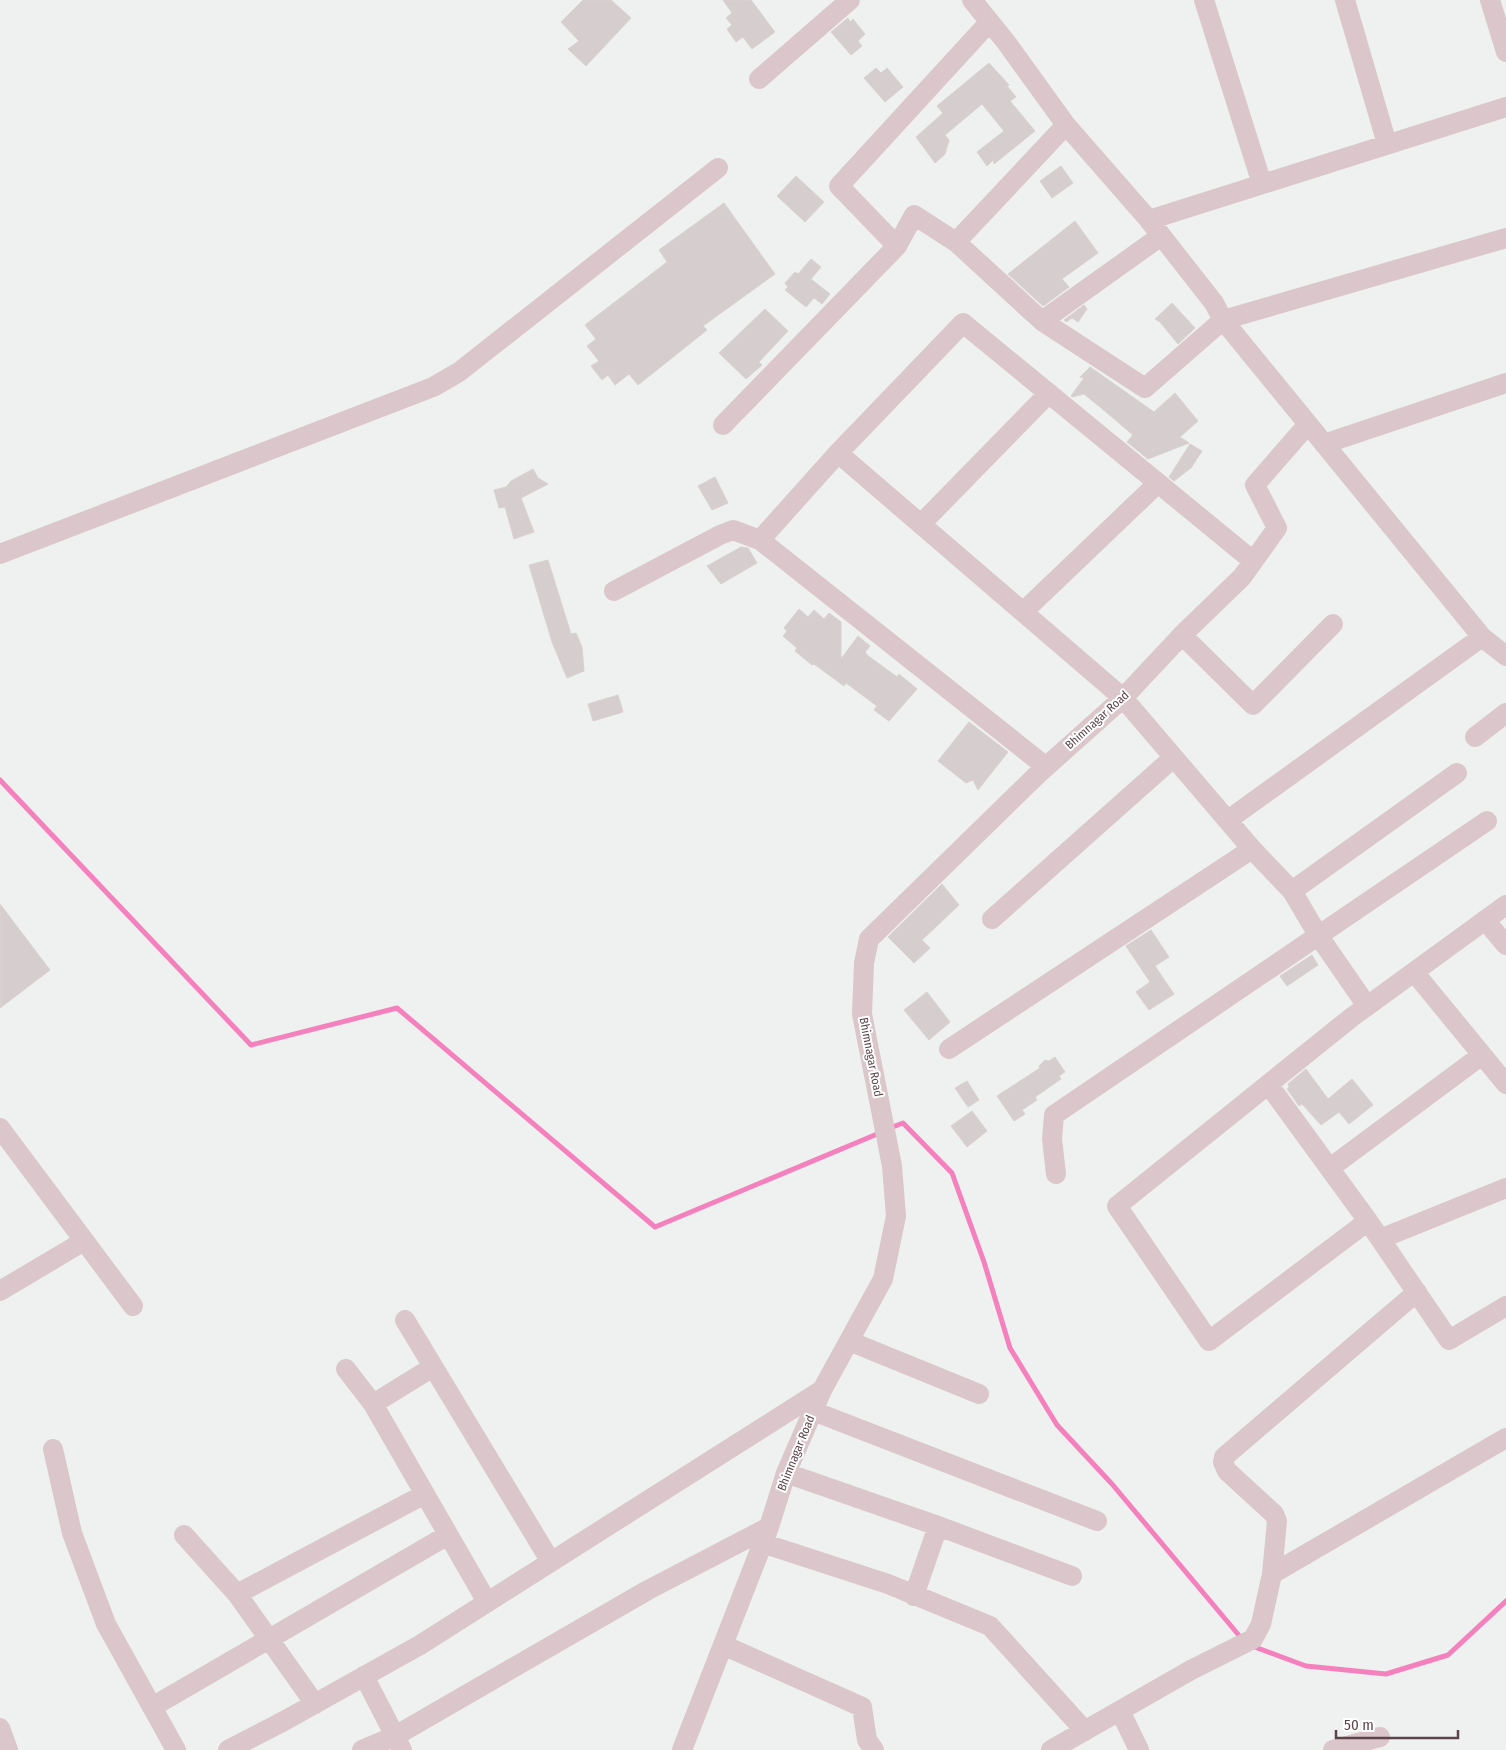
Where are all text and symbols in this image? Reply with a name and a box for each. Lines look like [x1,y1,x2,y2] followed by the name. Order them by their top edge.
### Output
[1062,688,1132,752] street label: Bhimnagar Road
[856,1016,886,1098] street label: Bhimnagar Road
[774,1413,818,1493] street label: Bhimnagar Road
[1336,1708,1458,1740] scale bar
[1344,1716,1374,1734] text: 50 m

